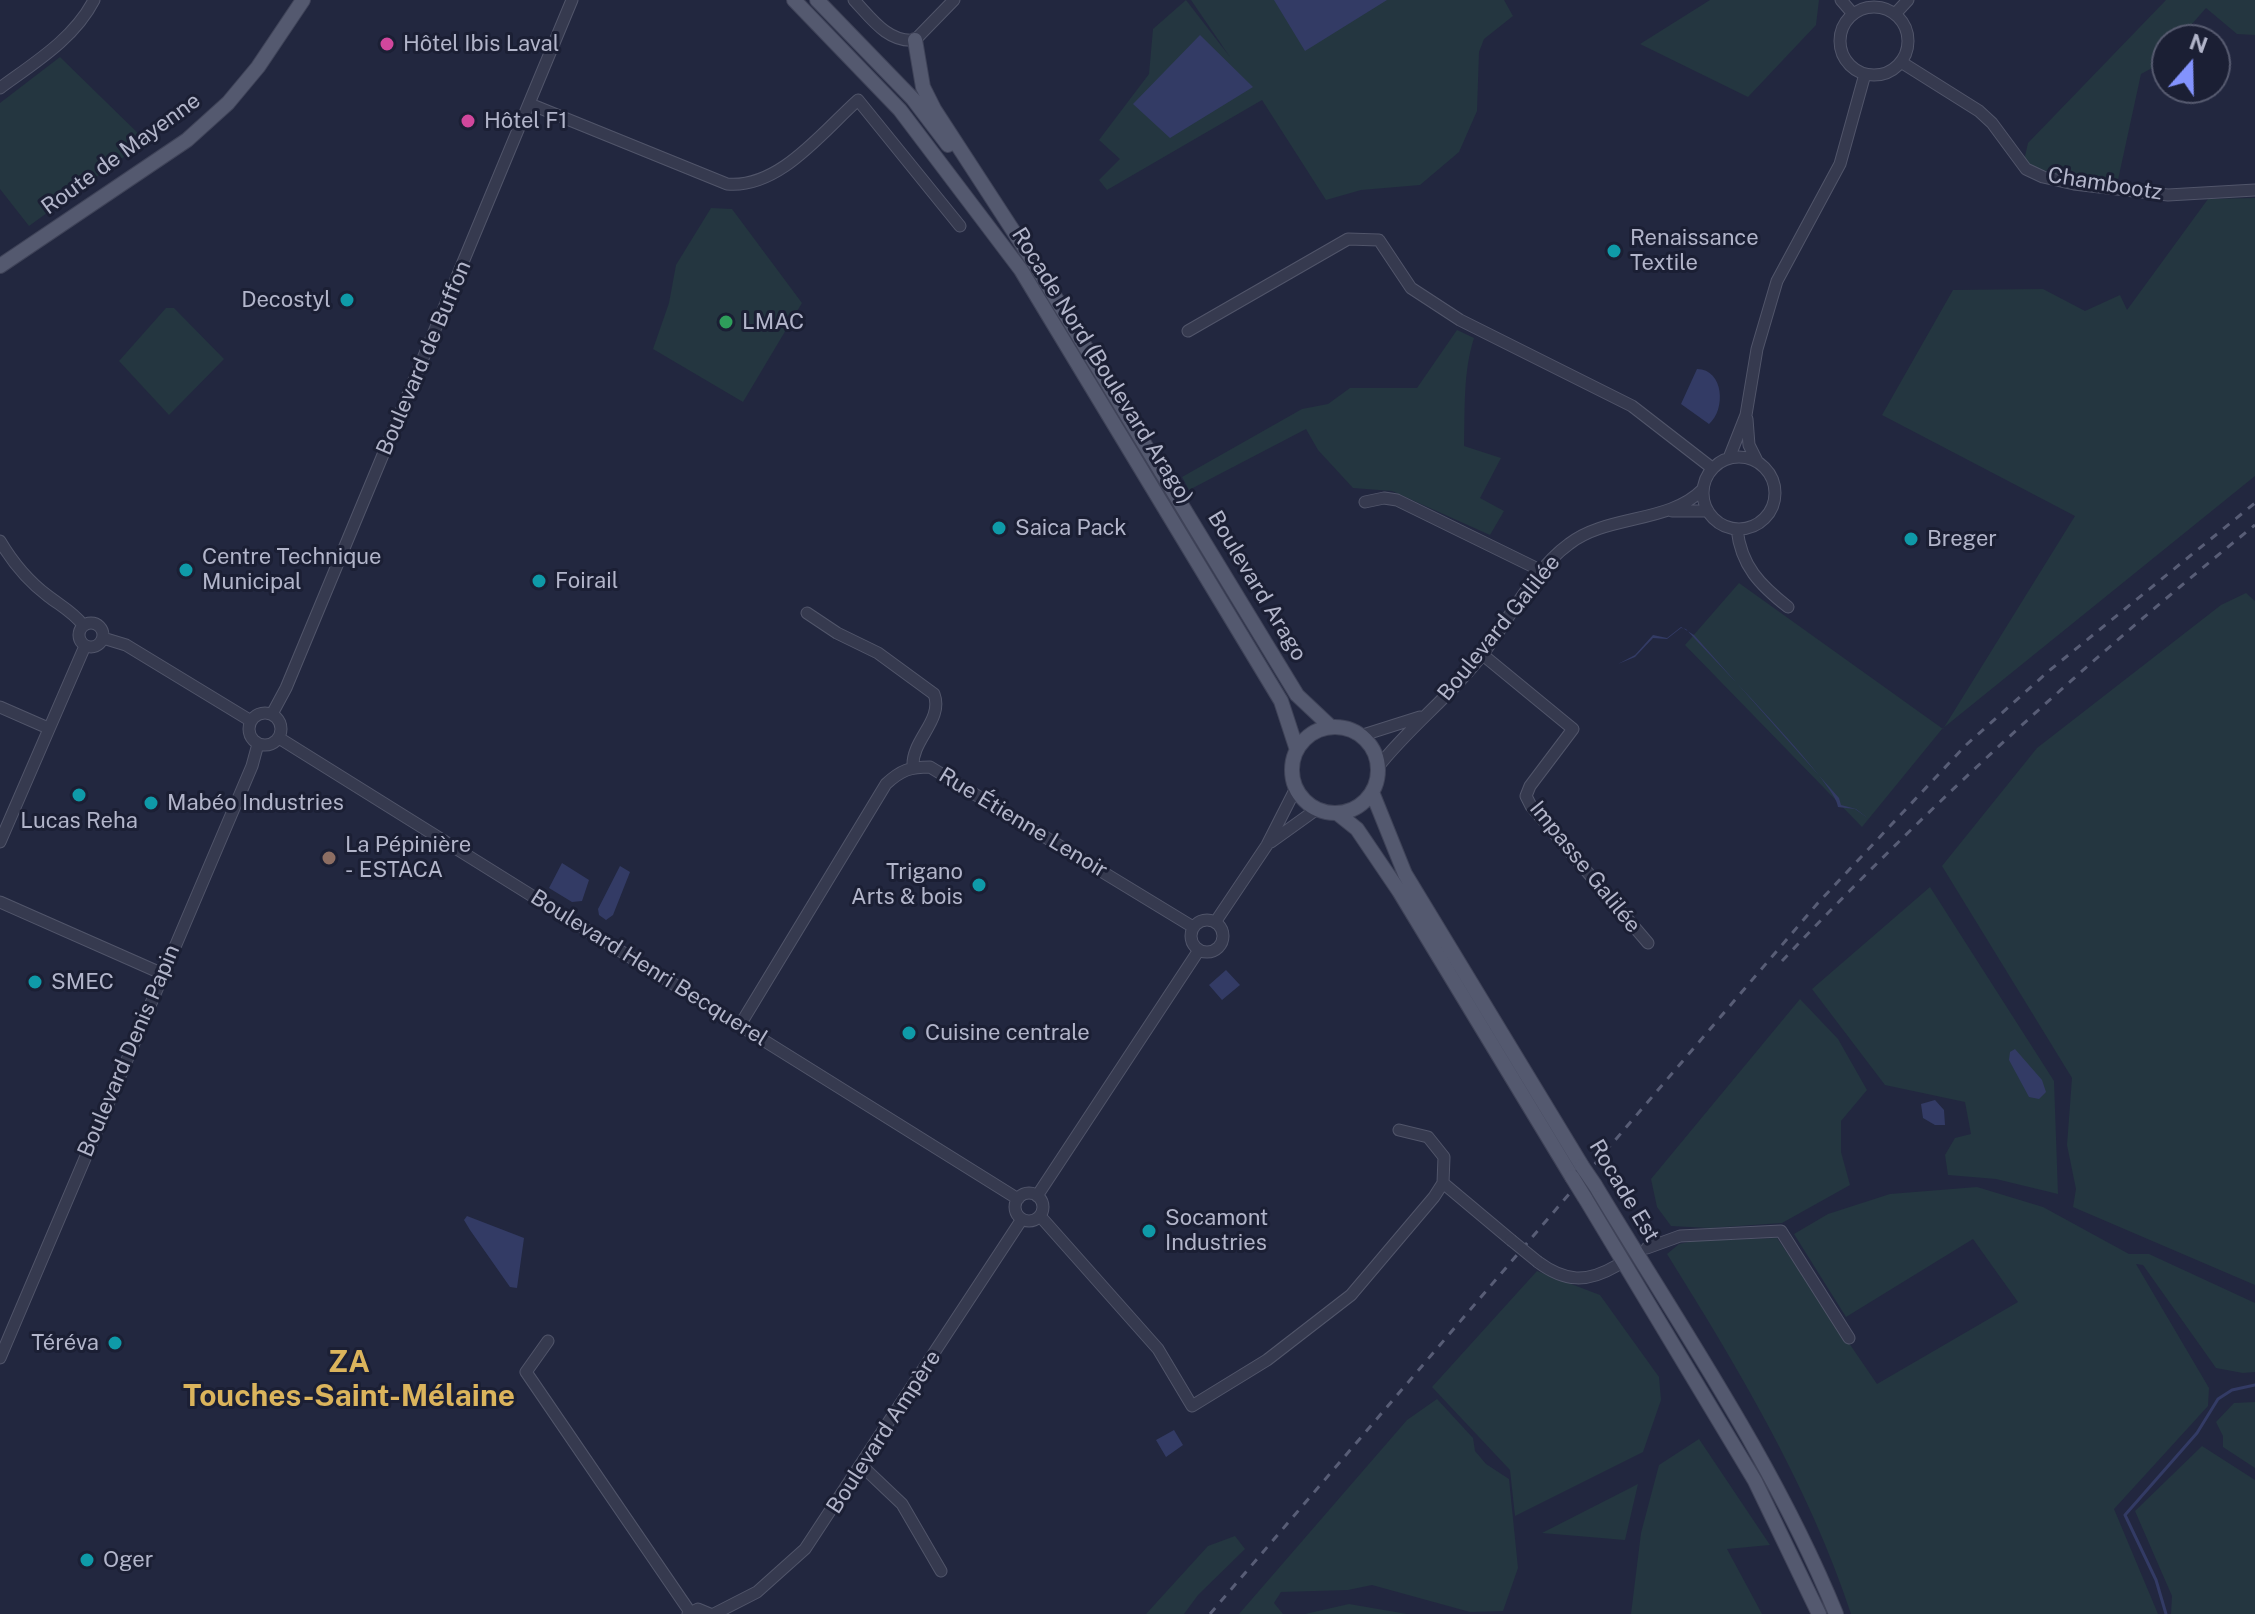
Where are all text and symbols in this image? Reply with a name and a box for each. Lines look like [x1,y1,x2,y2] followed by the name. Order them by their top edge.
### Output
[2151,24,2231,104] north arrow
[2186,28,2211,58] text: N
[403,31,559,57] place label: Hôtel Ibis Laval
[378,35,396,53] marker: Hôtel Ibis Laval
[36,88,206,220] street label: Route de Mayenne
[484,108,567,134] place label: Hôtel F1
[459,112,477,130] marker: Hôtel F1
[2046,162,2164,206] street label: Chambootz
[1006,223,1198,509] street label: Rocade Nord (Boulevard Arago)
[1630,225,1759,276] place label: Renaissance Textile
[1605,242,1623,260] marker: Renaissance Textile
[371,257,477,459] street label: Boulevard de Buffon
[241,287,331,313] place label: Decostyl
[338,291,356,309] marker: Decostyl
[742,309,804,335] place label: LMAC
[717,313,735,331] marker: LMAC
[1202,506,1312,666] street label: Boulevard Arago
[1015,515,1127,541] place label: Saica Pack
[990,519,1008,537] marker: Saica Pack
[1927,526,1997,552] place label: Breger
[1902,530,1920,548] marker: Breger
[202,544,382,596] place label: Centre Technique Municipal
[1432,550,1566,706] street label: Boulevard Galilée
[177,561,195,579] marker: Centre Technique Municipal
[555,568,618,594] place label: Foirail
[530,572,548,590] marker: Foirail
[934,762,1112,884] street label: Rue Étienne Lenoir
[70,786,88,804] marker: Lucas Reha
[167,790,344,816] place label: Mabéo Industries
[142,794,160,812] marker: Mabéo Industries
[1524,796,1646,938] street label: Impasse Galilée
[20,808,138,834] place label: Lucas Reha
[345,832,471,884] place label: La Pépinière - ESTACA
[320,849,338,867] marker: La Pépinière - ESTACA
[851,859,963,910] place label: Trigano Arts & bois
[970,876,988,894] marker: Trigano Arts & bois
[526,884,772,1052] street label: Boulevard Henri Becquerel
[72,941,186,1161] street label: Boulevard Denis Papin
[51,969,114,995] place label: SMEC
[26,973,44,991] marker: SMEC
[925,1020,1090,1046] place label: Cuisine centrale
[900,1024,918,1042] marker: Cuisine centrale
[1583,1135,1665,1247] street label: Rocade Est
[1165,1205,1268,1256] place label: Socamont Industries
[1140,1222,1158,1240] marker: Socamont Industries
[31,1330,99,1356] place label: Téréva
[106,1334,124,1352] marker: Téréva
[183,1345,515,1416] district label: ZA Touches-Saint-Mélaine
[821,1345,947,1519] street label: Boulevard Ampère
[103,1547,153,1573] place label: Oger
[78,1551,96,1569] marker: Oger

